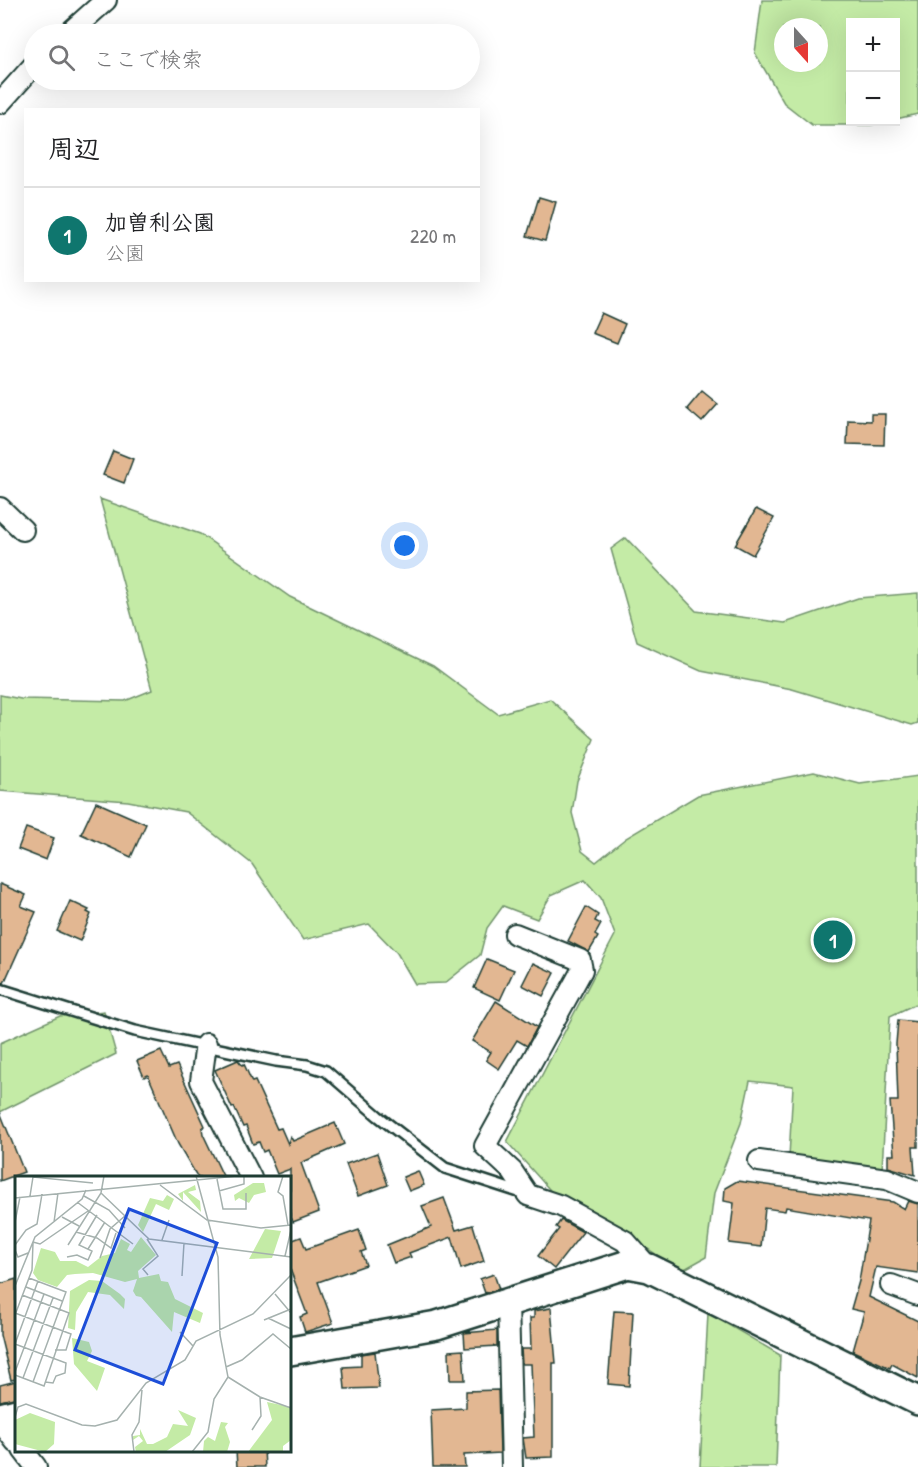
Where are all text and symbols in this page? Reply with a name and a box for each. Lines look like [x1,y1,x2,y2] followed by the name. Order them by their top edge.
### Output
[774,18,828,72] north arrow
[846,18,900,126] map controls
[846,18,900,72] button: +
[24,24,480,90] search box
[45,41,78,74] icon: search
[93,44,203,74] text: ここで検索
[846,72,900,126] button: −
[48,131,100,166] text: 周辺
[105,207,215,237] text: 加曽利公園
[64,222,71,249] text: 1
[410,222,456,249] text: 220 m
[105,239,145,266] text: 公園
[390,531,419,560] your location
[814,918,852,962] pin: 1
[15,1176,291,1452] inset map

